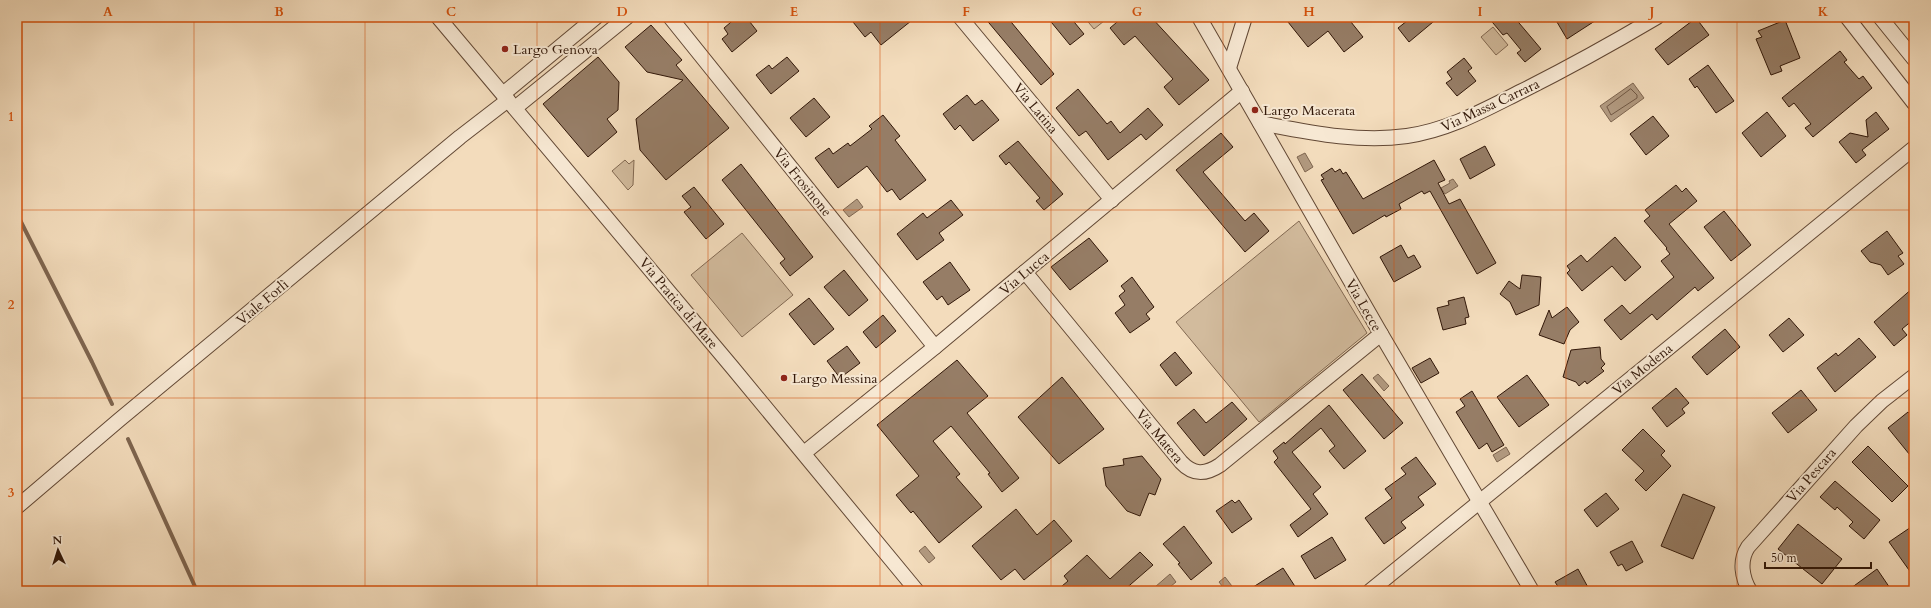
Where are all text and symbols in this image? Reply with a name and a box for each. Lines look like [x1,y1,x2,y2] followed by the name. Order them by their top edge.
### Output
[103,3,113,21] text: A
[274,3,284,21] text: B
[446,3,456,21] text: C
[616,3,628,21] text: D
[790,3,798,21] text: E
[962,3,970,21] text: F
[1132,3,1143,21] text: G
[1303,3,1315,21] text: H
[1477,3,1483,21] text: I
[1648,3,1655,21] text: J
[1818,3,1829,21] text: K
[513,40,598,59] place label: Largo Genova
[500,44,510,54] marker: Largo Genova
[1438,74,1543,137] street label: Via Massa Carrara
[1009,79,1062,138] street label: Via Latina
[1263,101,1355,120] place label: Largo Macerata
[1250,105,1260,115] marker: Largo Macerata
[8,108,14,126] text: 1
[769,144,836,221] street label: Via Frosinone
[996,247,1053,300] street label: Via Lucca
[635,254,722,353] street label: Via Pratica di Mare
[232,275,292,330] street label: Viale Forlì
[1341,275,1386,335] street label: Via Lecce
[8,296,15,314] text: 2
[1608,339,1677,400] street label: Via Modena
[792,369,878,388] place label: Largo Messina
[779,373,789,383] marker: Largo Messina
[1131,405,1188,467] street label: Via Matera
[1782,444,1841,507] street label: Via Pescara
[8,484,15,502] text: 3
[38,530,78,570] north arrow
[52,533,63,548] text: N
[1765,544,1871,570] scale bar
[1771,550,1798,566] text: 50 m

